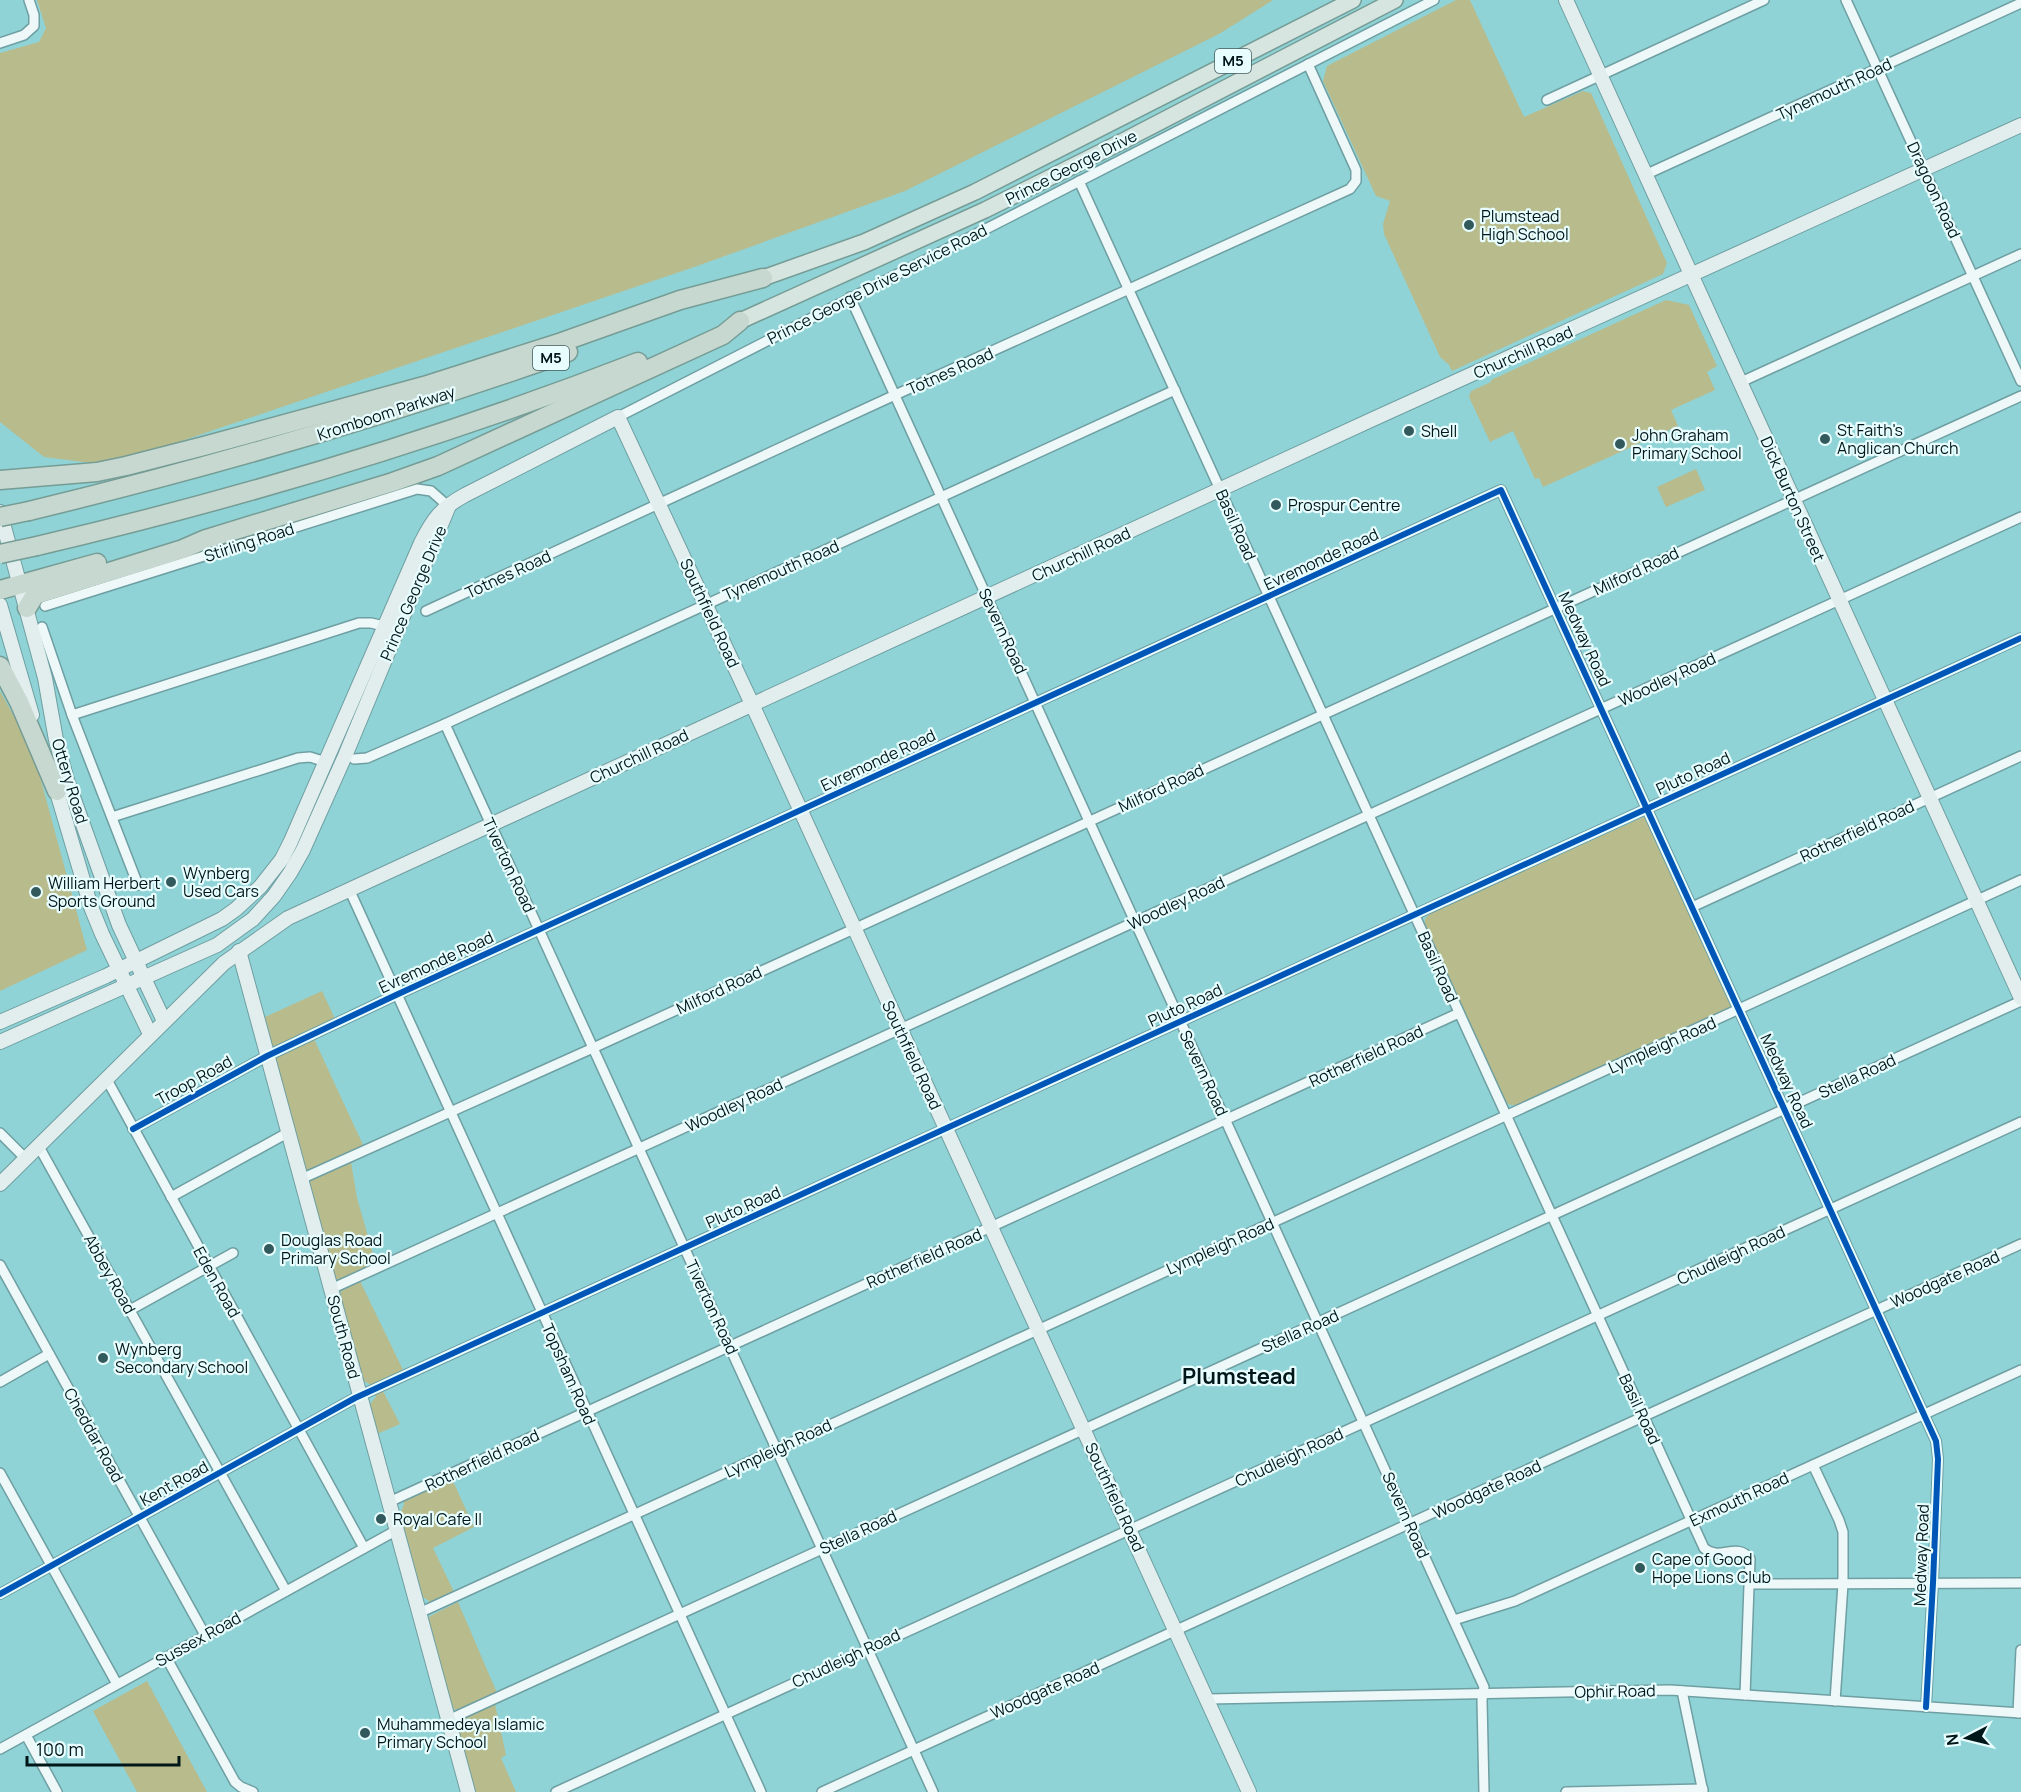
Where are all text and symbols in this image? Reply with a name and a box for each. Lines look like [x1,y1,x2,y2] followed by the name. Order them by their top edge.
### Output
[1215,49,1251,73] road number: M5
[1773,53,1895,125] street label: Tynemouth Road
[1002,124,1140,210] street label: Prince George Drive
[1902,138,1966,242] street label: Dragoon Road
[1481,205,1569,245] place label: Plumstead High School
[1462,218,1476,232] marker: Plumstead High School
[763,219,991,349] street label: Prince George Drive Service Road
[1470,320,1576,384] street label: Churchill Road
[903,342,997,400] street label: Totnes Road
[533,346,569,370] road number: M5
[314,380,458,446] street label: Kromboom Parkway
[1837,419,1958,459] place label: St Faith's Anglican Church
[1421,420,1457,442] place label: Shell
[1402,424,1416,438] marker: Shell
[1632,424,1742,464] place label: John Graham Primary School
[1818,432,1832,446] marker: St Faith's Anglican Church
[1756,433,1830,565] street label: Dick Burton Street
[1613,437,1627,451] marker: John Graham Primary School
[1211,486,1261,564] street label: Basil Road
[1288,494,1400,516] place label: Prospur Centre
[1269,498,1283,512] marker: Prospur Centre
[201,517,297,567] street label: Stirling Road
[1028,521,1134,587] street label: Churchill Road
[375,522,451,664] street label: Prince George Drive
[1260,523,1382,595] street label: Evremonde Road
[719,535,843,605] street label: Tynemouth Road
[1590,542,1682,600] street label: Milford Road
[461,544,555,604] street label: Totnes Road
[675,555,745,671] street label: Southfield Road
[973,584,1033,678] street label: Severn Road
[1553,588,1617,690] street label: Medway Road
[1615,647,1719,711] street label: Woodley Road
[586,723,692,789] street label: Churchill Road
[817,724,939,796] street label: Evremonde Road
[47,736,93,826] street label: Ottery Road
[1652,746,1734,800] street label: Pluto Road
[1115,759,1207,817] street label: Milford Road
[1796,795,1918,867] street label: Rotherfield Road
[477,814,541,916] street label: Tiverton Road
[183,862,259,902] place label: Wynberg Used Cars
[1124,871,1228,935] street label: Woodley Road
[48,872,160,912] place label: William Herbert Sports Ground
[164,875,178,889] marker: Wynberg Used Cars
[29,885,43,899] marker: William Herbert Sports Ground
[375,926,497,998] street label: Evremonde Road
[1413,928,1463,1006] street label: Basil Road
[673,961,765,1019] street label: Milford Road
[1144,978,1226,1032] street label: Pluto Road
[877,997,947,1113] street label: Southfield Road
[1605,1011,1719,1079] street label: Lympleigh Road
[1305,1020,1427,1092] street label: Rotherfield Road
[1174,1026,1234,1120] street label: Severn Road
[1755,1030,1819,1132] street label: Medway Road
[1815,1049,1899,1103] street label: Stella Road
[152,1050,236,1110] street label: Troop Road
[682,1073,786,1137] street label: Woodley Road
[702,1181,784,1233] street label: Pluto Road
[1163,1212,1277,1280] street label: Lympleigh Road
[1673,1220,1789,1290] street label: Chudleigh Road
[863,1223,985,1293] street label: Rotherfield Road
[281,1229,391,1269] place label: Douglas Road Primary School
[79,1230,141,1318] street label: Abbey Road
[188,1242,246,1322] street label: Eden Road
[262,1242,276,1256] marker: Douglas Road Primary School
[1887,1245,2003,1313] street label: Woodgate Road
[680,1256,744,1358] street label: Tiverton Road
[322,1293,366,1381] street label: South Road
[1258,1304,1342,1358] street label: Stella Road
[537,1320,601,1428] street label: Topsham Road
[115,1338,248,1378] place label: Wynberg Secondary School
[96,1351,110,1365] marker: Wynberg Secondary School
[1182,1361,1296,1391] district label: Plumstead
[1614,1370,1666,1448] street label: Basil Road
[59,1384,129,1486] street label: Cheddar Road
[721,1414,835,1482] street label: Lympleigh Road
[1231,1422,1347,1492] street label: Chudleigh Road
[421,1424,543,1496] street label: Rotherfield Road
[1080,1439,1150,1555] street label: Southfield Road
[1429,1454,1545,1524] street label: Woodgate Road
[136,1455,212,1511] street label: Kent Road
[1686,1466,1792,1532] street label: Exmouth Road
[1377,1468,1435,1562] street label: Severn Road
[1908,1504,1934,1606] street label: Medway Road
[816,1505,900,1559] street label: Stella Road
[393,1508,482,1530] place label: Royal Cafe II
[374,1512,388,1526] marker: Royal Cafe II
[1652,1548,1771,1588] place label: Cape of Good Hope Lions Club
[1633,1561,1647,1575] marker: Cape of Good Hope Lions Club
[151,1606,245,1672] street label: Sussex Road
[788,1623,904,1693] street label: Chudleigh Road
[987,1656,1103,1724] street label: Woodgate Road
[1574,1679,1656,1703] street label: Ophir Road
[1937,1708,1997,1768] north arrow
[377,1713,545,1753] place label: Muhammedeya Islamic Primary School
[358,1726,372,1740] marker: Muhammedeya Islamic Primary School
[27,1729,178,1767] scale bar
[1940,1733,1964,1747] text: N
[36,1737,84,1761] text: 100 m

